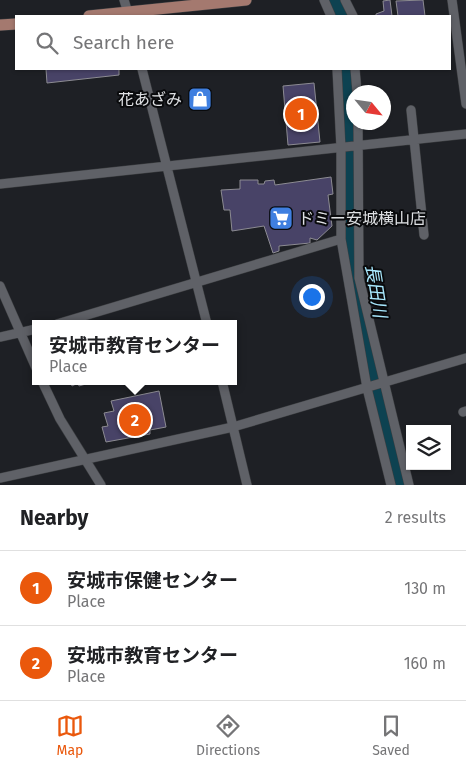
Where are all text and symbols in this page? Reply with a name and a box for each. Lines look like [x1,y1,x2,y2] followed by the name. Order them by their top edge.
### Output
[15,15,451,70] search box
[33,29,61,57] icon: search
[73,31,174,54] text: Search here
[346,85,391,130] north arrow
[187,86,213,112] shop icon: 花あざみ
[118,90,182,109] place label: 花あざみ
[285,95,317,133] pin: 1
[268,205,294,231] supermarket icon: ドミー安城横山店
[298,209,426,228] place label: ドミー安城横山店
[361,263,391,321] water label: 長田川
[299,284,325,310] your location
[32,320,237,385] popup
[49,334,220,357] text: 安城市教育センター
[49,357,87,376] text: Place
[119,401,151,439] pin: 2
[406,425,451,470] map controls
[406,425,451,470] button: layers
[20,505,88,531] text: Nearby
[385,508,446,527] text: 2 results
[67,569,238,592] text: 安城市保健センター
[32,579,40,598] text: 1
[404,579,446,598] text: 130 m
[67,592,106,611] text: Place
[67,644,238,667] text: 安城市教育センター
[32,654,40,673] text: 2
[404,654,446,673] text: 160 m
[67,667,106,686] text: Place
[56,712,84,759] tab: Map
[196,712,260,759] tab: Directions
[372,712,410,759] tab: Saved

